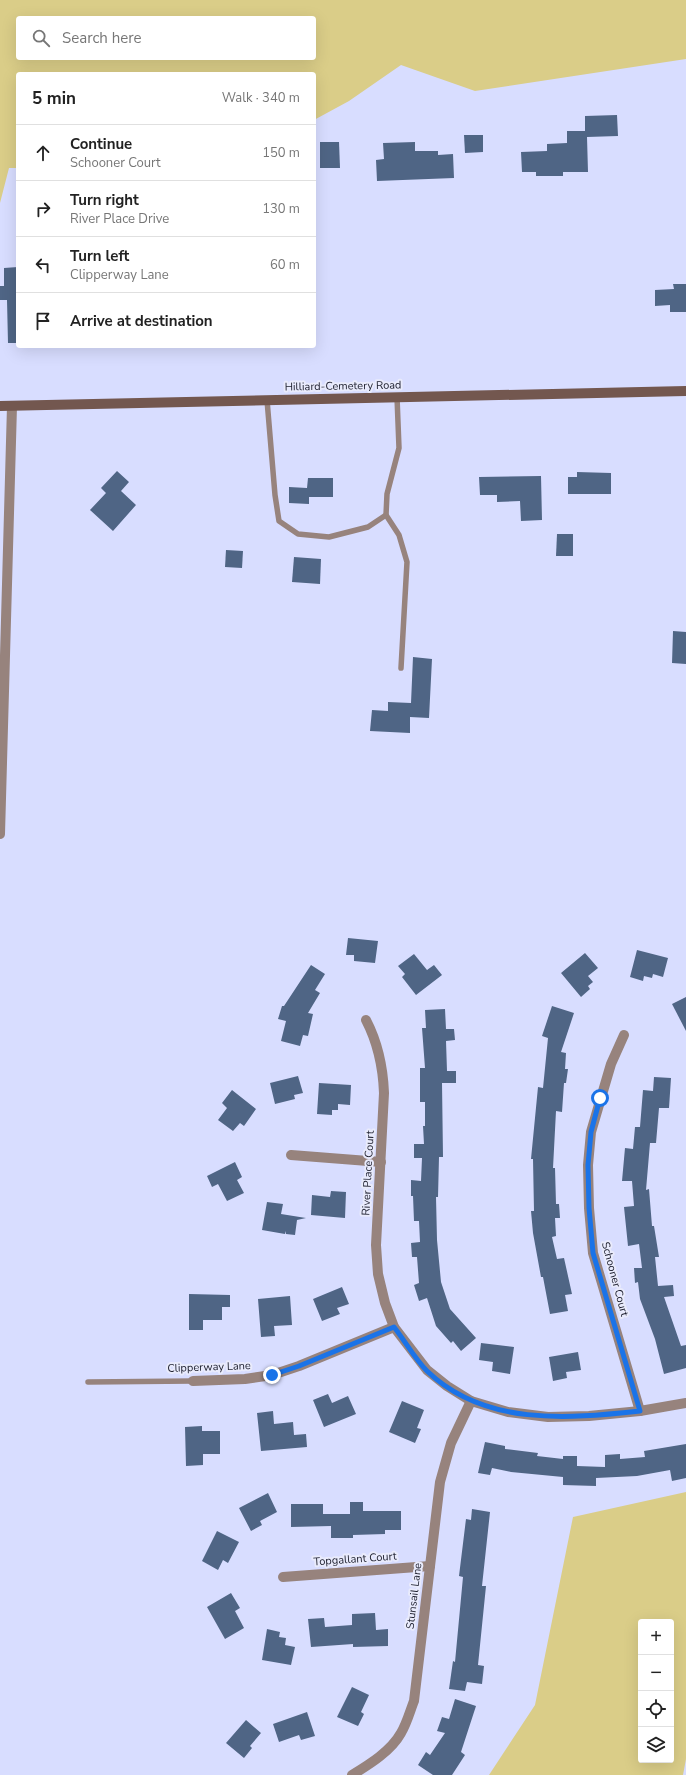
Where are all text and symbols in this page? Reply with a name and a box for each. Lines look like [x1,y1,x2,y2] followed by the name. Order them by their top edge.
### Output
[16,16,316,60] search box
[30,27,52,49] icon: search
[62,28,142,48] text: Search here
[32,87,76,110] text: 5 min
[222,89,300,107] text: Walk · 340 m
[70,134,132,154] text: Continue
[32,142,54,164] icon: ahead
[262,144,300,162] text: 150 m
[70,154,161,172] text: Schooner Court
[70,190,139,210] text: Turn right
[32,198,54,220] icon: right
[262,200,300,218] text: 130 m
[70,210,169,228] text: River Place Drive
[70,246,129,266] text: Turn left
[32,254,54,276] icon: left
[270,256,300,274] text: 60 m
[70,266,169,284] text: Clipperway Lane
[32,310,54,332] icon: arrive
[70,311,213,331] text: Arrive at destination
[284,377,402,395] street label: Hilliard-Cemetery Road
[591,1089,609,1107] route start
[358,1130,378,1216] street label: River Place Court
[598,1240,632,1318] street label: Schooner Court
[167,1358,251,1376] street label: Clipperway Lane
[263,1366,281,1384] route end
[313,1549,397,1569] street label: Topgallant Court
[402,1562,426,1630] street label: Stunsail Lane
[638,1619,674,1763] map controls
[638,1619,674,1655] button: +
[638,1655,674,1691] button: −
[638,1691,674,1727] button: locate
[638,1727,674,1763] button: layers

